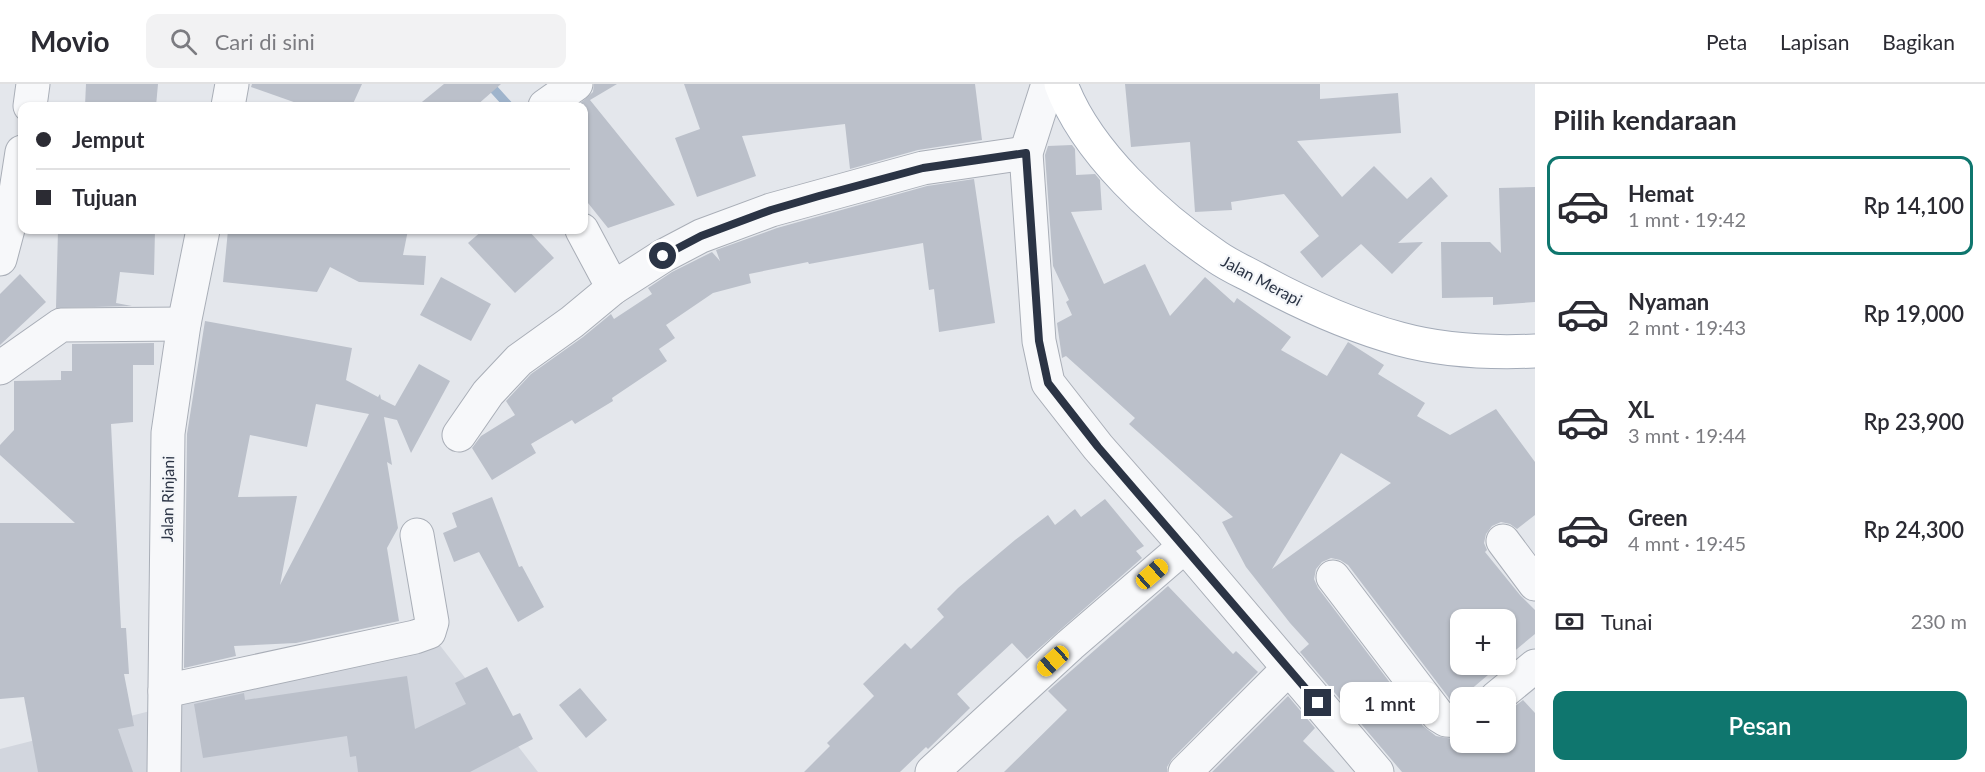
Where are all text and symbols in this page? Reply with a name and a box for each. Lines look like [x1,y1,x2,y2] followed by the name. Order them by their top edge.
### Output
[146,14,566,68] search box
[30,24,110,58] text: Movio
[167,25,200,58] icon: search
[215,28,315,55] text: Cari di sini
[1706,29,1747,54] text: Peta
[1780,29,1849,54] text: Lapisan
[1882,29,1955,54] text: Bagikan
[1553,103,1737,136] text: Pilih kendaraan
[72,126,144,153] text: Jemput
[1556,179,1610,233] icon: car
[1628,180,1694,207] text: Hemat
[72,184,137,211] text: Tujuan
[1863,192,1964,219] text: Rp 14,100
[1628,207,1746,231] text: 1 mnt · 19:42
[649,242,676,269] route start
[1218,251,1306,309] street label: Jalan Merapi
[1556,287,1610,341] icon: car
[1628,288,1709,315] text: Nyaman
[1863,300,1964,327] text: Rp 19,000
[1628,315,1746,339] text: 2 mnt · 19:43
[1556,395,1610,449] icon: car
[1628,396,1654,423] text: XL
[1863,408,1964,435] text: Rp 23,900
[1628,423,1746,447] text: 3 mnt · 19:44
[157,456,177,542] street label: Jalan Rinjani
[1556,503,1610,557] icon: car
[1628,504,1688,531] text: Green
[1863,516,1964,543] text: Rp 24,300
[1628,531,1746,555] text: 4 mnt · 19:45
[1133,555,1171,593] car
[1553,605,1586,638] icon: cash
[1601,608,1652,635] text: Tunai
[1450,609,1516,753] map controls
[1450,609,1516,675] button: +
[1911,609,1967,633] text: 230 m
[1034,642,1072,680] car
[1339,682,1438,724] callout: 1 mnt
[1450,687,1516,753] button: −
[1304,689,1331,716] route end
[1364,691,1415,715] text: 1 mnt
[1553,691,1967,760] button: Pesan

